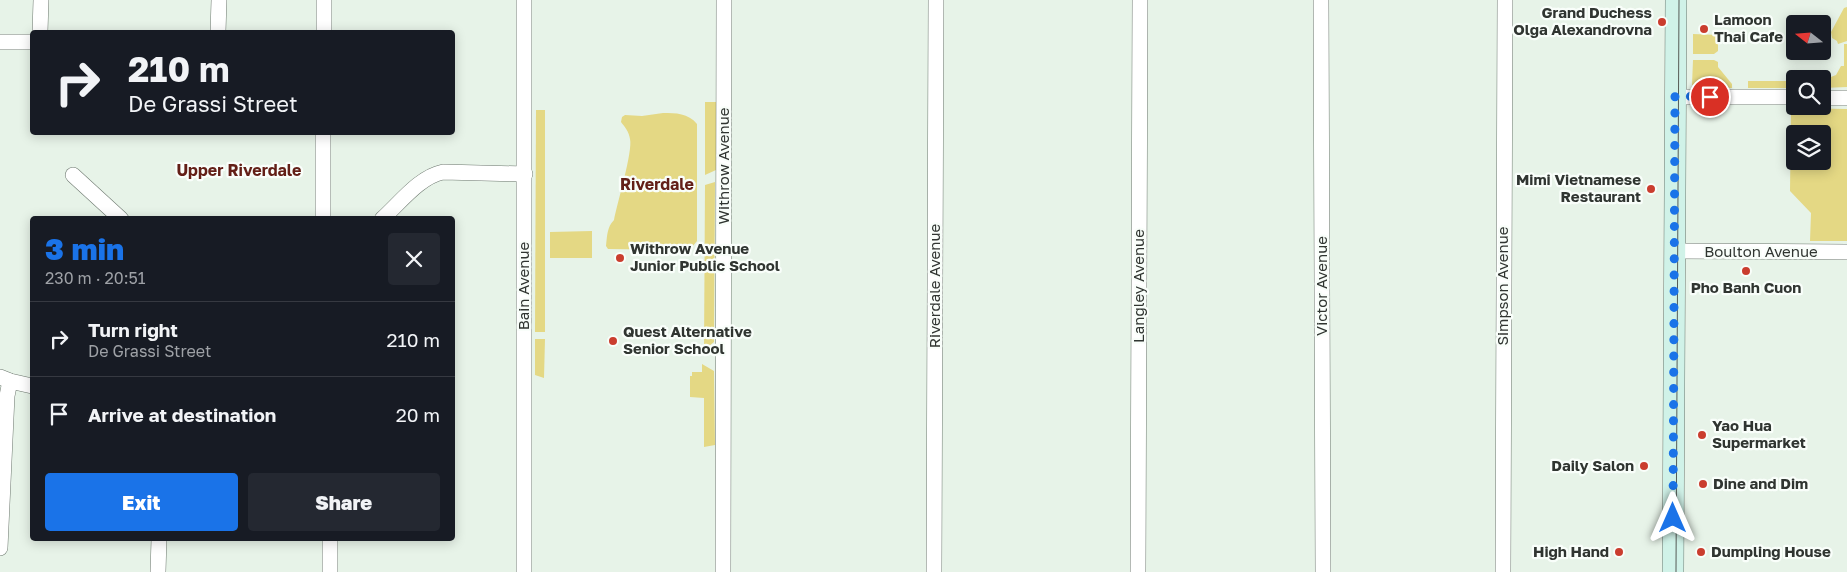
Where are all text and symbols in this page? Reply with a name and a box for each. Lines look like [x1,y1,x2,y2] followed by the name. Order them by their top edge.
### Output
[1513,3,1652,38] place label: Grand Duchess Olga Alexandrovna
[1714,10,1783,45] place label: Lamoon Thai Cafe
[1786,15,1831,60] north arrow
[1786,15,1831,170] map controls
[1656,16,1668,28] marker: Grand Duchess Olga Alexandrovna
[1698,23,1710,35] marker: Lamoon Thai Cafe
[128,48,230,90] text: 210 m
[45,50,110,115] icon: right
[1786,70,1831,115] button: search
[1689,76,1731,118] pin
[1696,83,1724,111] icon: arrive
[128,90,298,117] text: De Grassi Street
[714,107,732,225] street label: Withrow Avenue
[1786,125,1831,170] button: layers
[176,160,302,180] district label: Upper Riverdale
[1516,170,1641,205] place label: Mimi Vietnamese Restaurant
[620,174,694,194] district label: Riverdale
[1645,183,1657,195] marker: Mimi Vietnamese Restaurant
[925,223,943,348] street label: Riverdale Avenue
[1493,226,1511,346] street label: Simpson Avenue
[1129,229,1147,343] street label: Langley Avenue
[45,231,124,267] text: 3 min
[388,233,440,285] button: close
[1312,236,1330,336] street label: Victor Avenue
[630,239,780,274] place label: Withrow Avenue Junior Public School
[514,241,532,330] street label: Bain Avenue
[1704,242,1818,260] street label: Boulton Avenue
[614,252,626,264] marker: Withrow Avenue Junior Public School
[1740,265,1752,277] marker: Pho Banh Cuon
[45,268,146,288] text: 230 m · 20:51
[1691,278,1801,296] place label: Pho Banh Cuon
[88,318,178,341] text: Turn right
[623,322,752,357] place label: Quest Alternative Senior School
[45,325,73,353] icon: right
[386,328,440,351] text: 210 m
[607,335,619,347] marker: Quest Alternative Senior School
[88,341,212,361] text: De Grassi Street
[45,400,73,428] icon: arrive
[88,403,276,426] text: Arrive at destination
[396,403,440,426] text: 20 m
[1712,416,1806,451] place label: Yao Hua Supermarket
[1696,429,1708,441] marker: Yao Hua Supermarket
[1551,456,1634,474] place label: Daily Salon
[1638,460,1650,472] marker: Daily Salon
[45,473,238,531] button: Exit
[248,473,440,531] button: Share
[1713,474,1808,492] place label: Dine and Dim
[1697,478,1709,490] marker: Dine and Dim
[1646,491,1698,543] position arrow
[1533,542,1609,560] place label: High Hand
[1711,542,1831,560] place label: Dumpling House
[1613,546,1625,558] marker: High Hand
[1695,546,1707,558] marker: Dumpling House

